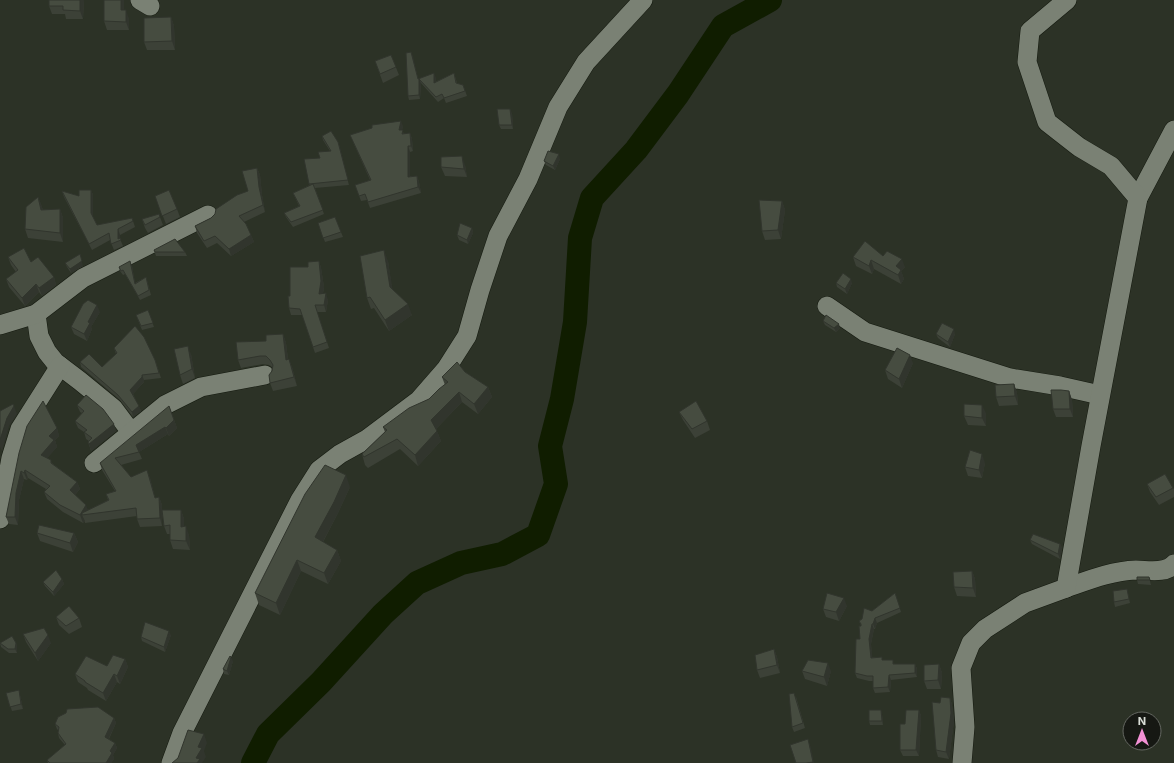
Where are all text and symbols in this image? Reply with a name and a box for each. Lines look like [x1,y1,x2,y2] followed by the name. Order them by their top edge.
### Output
[1122,711,1162,751] north arrow
[1138,714,1146,728] text: N

